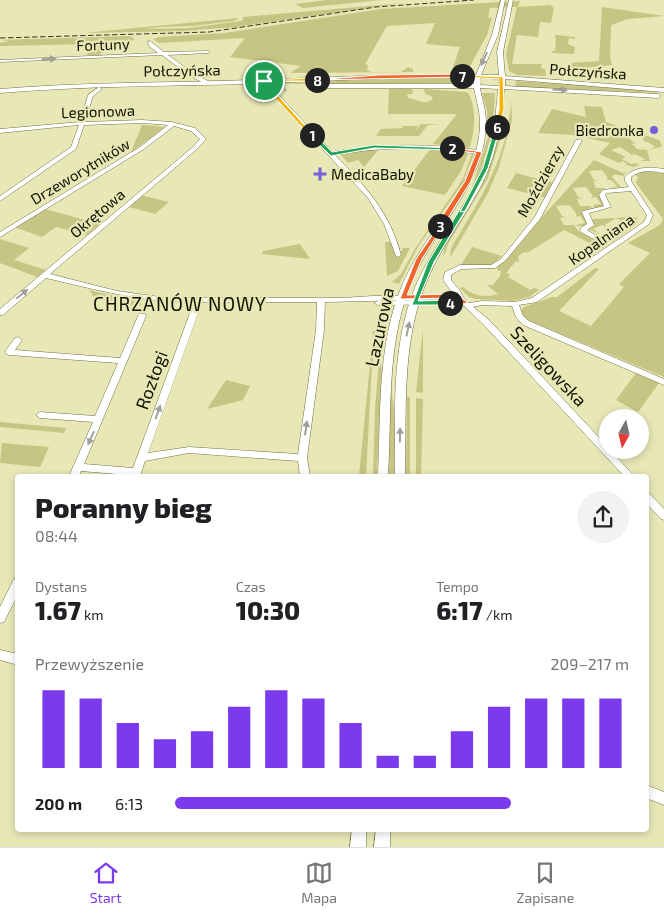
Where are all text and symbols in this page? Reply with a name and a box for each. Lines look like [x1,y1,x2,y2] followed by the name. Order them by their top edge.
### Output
[76,34,130,54] street label: Fortuny
[480,52,488,66] one-way arrow
[41,54,57,62] one-way arrow
[549,59,627,83] street label: Połczyńska
[143,60,221,80] street label: Połczyńska
[243,60,285,102] pin
[450,64,474,88] pin: 7
[250,67,278,95] icon: arrive
[304,68,330,92] pin: 8
[459,68,466,85] text: 7
[313,72,322,89] text: 8
[552,87,568,95] one-way arrow
[61,101,135,121] street label: Legionowa
[484,114,510,140] pin: 6
[493,119,502,136] text: 6
[575,121,644,139] place label: Biedronka
[300,122,324,148] pin: 1
[648,124,660,136] marker: Biedronka
[309,127,316,144] text: 1
[27,134,133,208] street label: Drzeworytników
[440,136,464,160] pin: 2
[448,140,457,157] text: 2
[513,142,567,220] street label: Moździerzy
[331,165,414,183] place label: MedicaBaby
[313,167,327,181] marker: MedicaBaby
[66,185,128,241] street label: Okrętowa
[565,210,637,268] street label: Kopalniana
[428,214,452,238] pin: 3
[437,218,444,235] text: 3
[360,285,398,369] street label: Lazurowa
[16,288,29,299] one-way arrow
[438,290,462,316] pin: 4
[93,292,267,315] district label: CHRZANÓW NOWY
[446,295,455,312] text: 4
[404,320,412,336] one-way arrow
[506,321,592,411] street label: Szeligowska
[130,348,172,412] street label: Rozłogi
[154,404,162,419] one-way arrow
[599,409,649,459] north arrow
[599,409,649,459] map controls
[302,420,310,436] one-way arrow
[396,427,404,443] one-way arrow
[86,431,94,445] one-way arrow
[35,490,212,524] text: Poranny bieg
[577,491,629,543] button: share
[35,526,78,545] text: 08:44
[35,578,87,595] text: Dystans
[236,578,266,595] text: Czas
[436,578,479,595] text: Tempo
[35,595,81,625] text: 1.67
[236,595,300,625] text: 10:30
[436,595,483,625] text: 6:17
[81,606,104,623] text: km
[483,606,512,623] text: /km
[35,654,144,673] text: Przewyższenie
[551,654,629,673] text: 209–217 m
[35,794,82,813] text: 200 m
[115,794,143,813] text: 6:13
[90,859,122,906] tab: Start
[301,859,337,906] tab: Mapa
[517,859,574,906] tab: Zapisane

